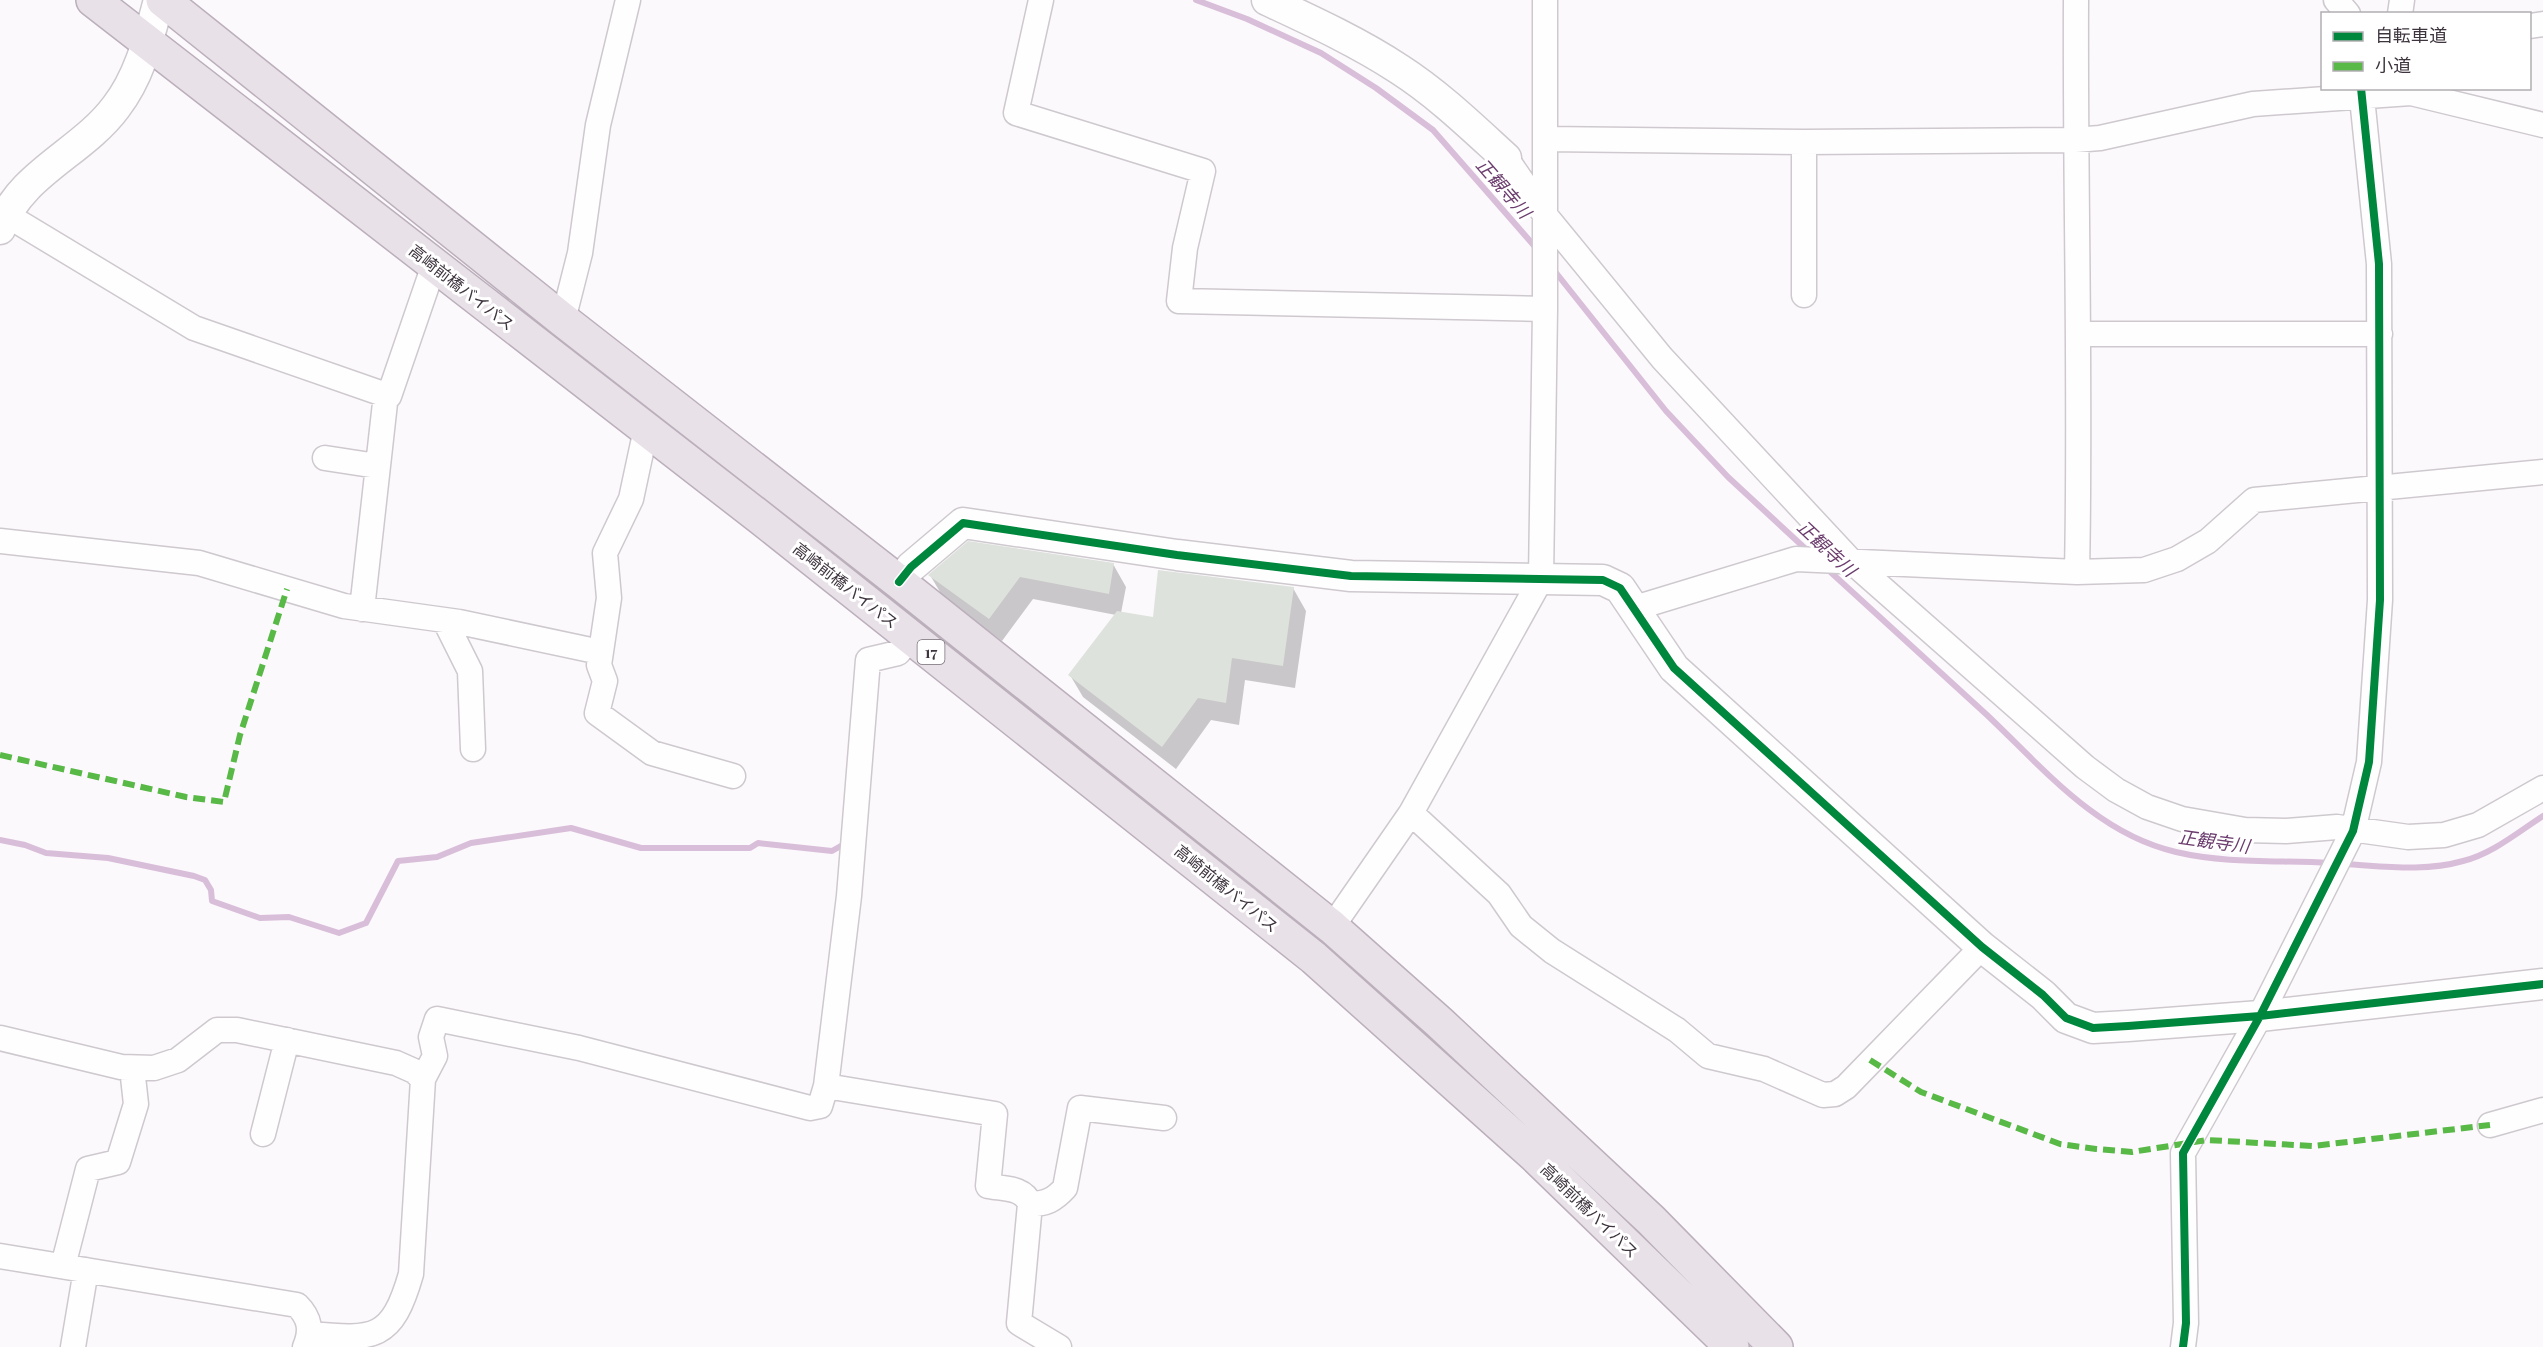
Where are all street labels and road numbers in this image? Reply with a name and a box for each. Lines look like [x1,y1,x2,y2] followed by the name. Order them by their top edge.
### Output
[405,239,519,335] street label: 高崎前橋バイパス
[789,537,903,633] street label: 高崎前橋バイパス
[918,640,944,664] road number: 17
[1171,840,1283,936] street label: 高崎前橋バイパス
[1537,1158,1643,1262] street label: 高崎前橋バイパス

